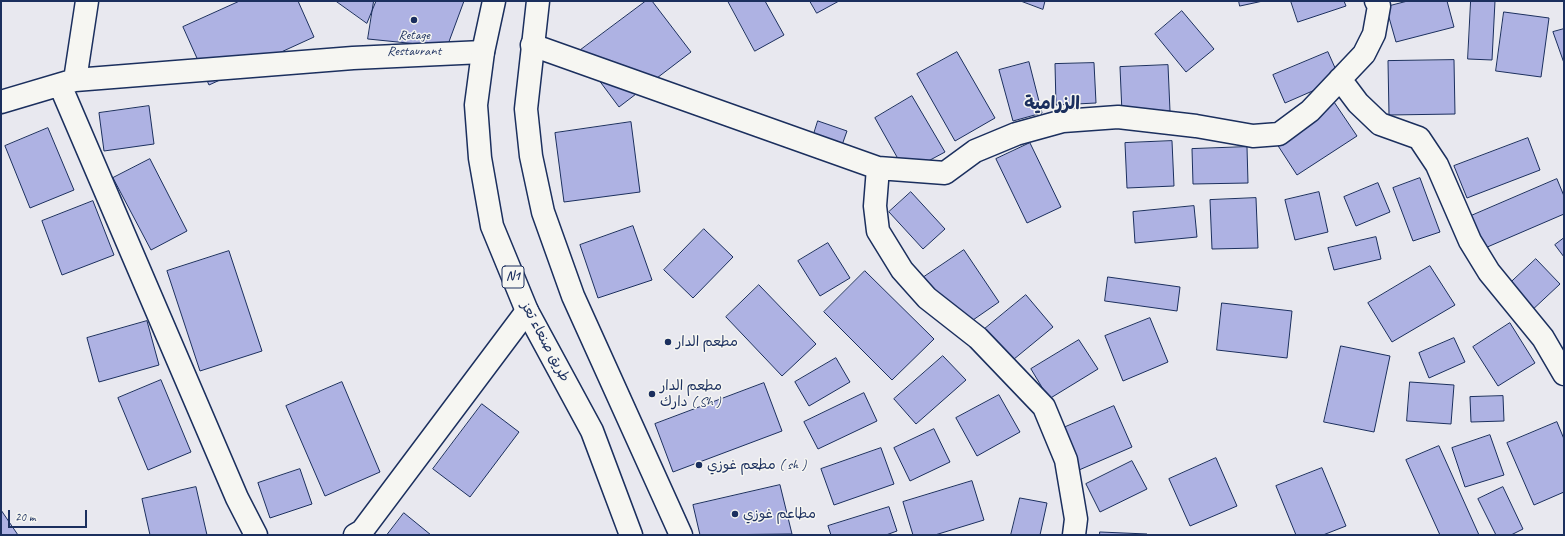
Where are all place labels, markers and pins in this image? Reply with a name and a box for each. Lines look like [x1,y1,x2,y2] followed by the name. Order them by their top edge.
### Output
[409,15,419,25] marker: Retage Restaurant
[387,27,441,60] place label: Retage Restaurant
[676,334,738,350] place label: مطعم الدار
[663,337,673,347] marker: مطعم الدار
[660,378,722,410] place label: مطعم الدار دارك ( Sh )
[647,389,657,399] marker: مطعم الدار دارك ( Sh )
[707,457,806,473] place label: مطعم غوزي ( sh )
[694,460,704,470] marker: مطعم غوزي ( sh )
[743,506,816,522] place label: مطاعم غوزي
[730,509,740,519] marker: مطاعم غوزي

